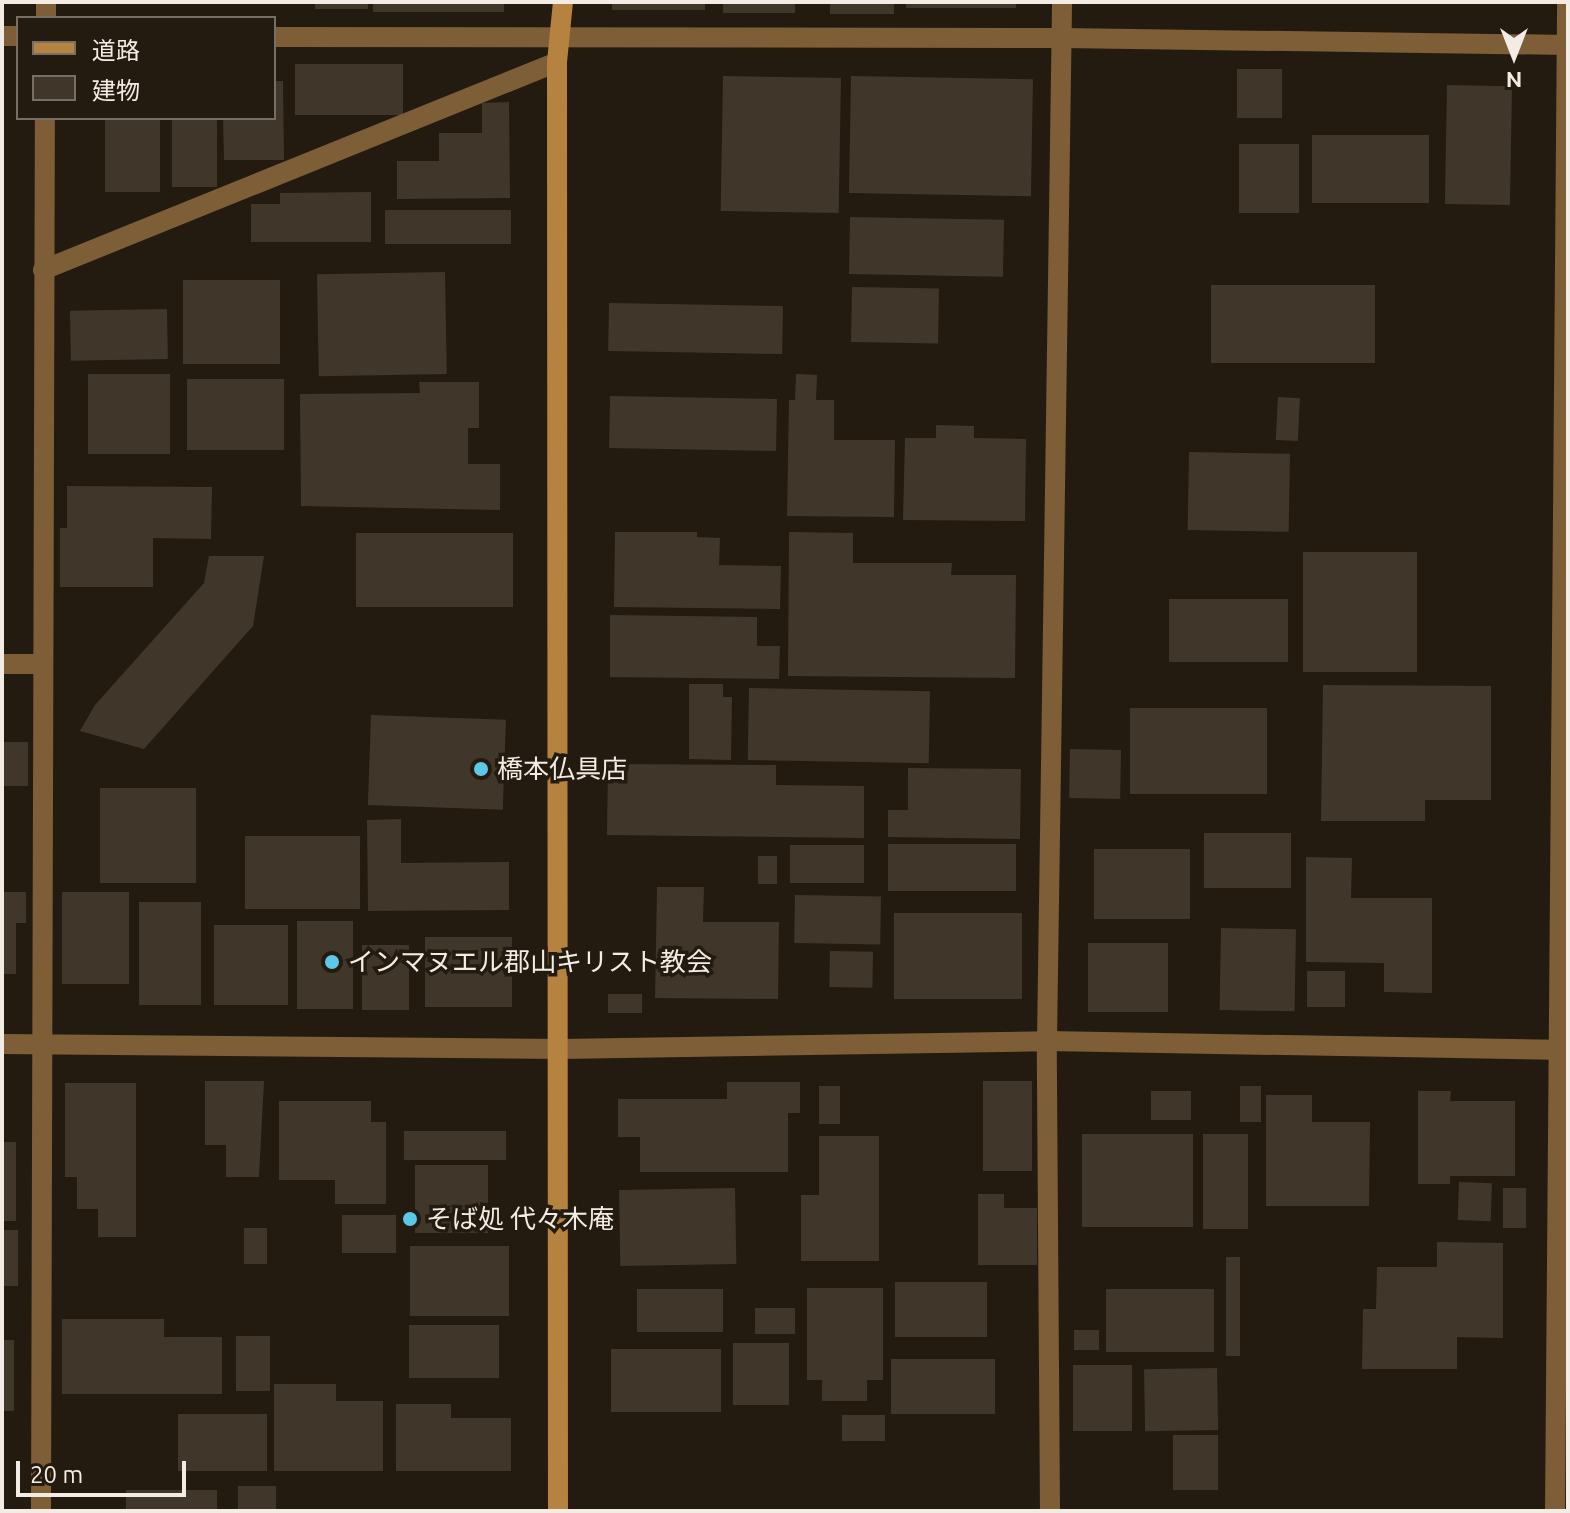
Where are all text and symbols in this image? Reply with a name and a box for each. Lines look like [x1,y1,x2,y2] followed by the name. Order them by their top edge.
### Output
[16,16,276,120] legend
[1474,16,1554,96] north arrow
[92,37,140,64] text: 道路
[1506,68,1522,93] text: N
[92,77,140,104] text: 建物
[497,753,627,785] place label: 橋本仏具店
[472,760,490,778] marker: 橋本仏具店
[348,946,712,978] place label: インマヌエル郡山キリスト教会
[323,953,341,971] marker: インマヌエル郡山キリスト教会
[426,1203,614,1235] place label: そば処 代々木庵
[401,1210,419,1228] marker: そば処 代々木庵
[20,1445,190,1495] scale bar
[30,1461,83,1488] text: 20 m

